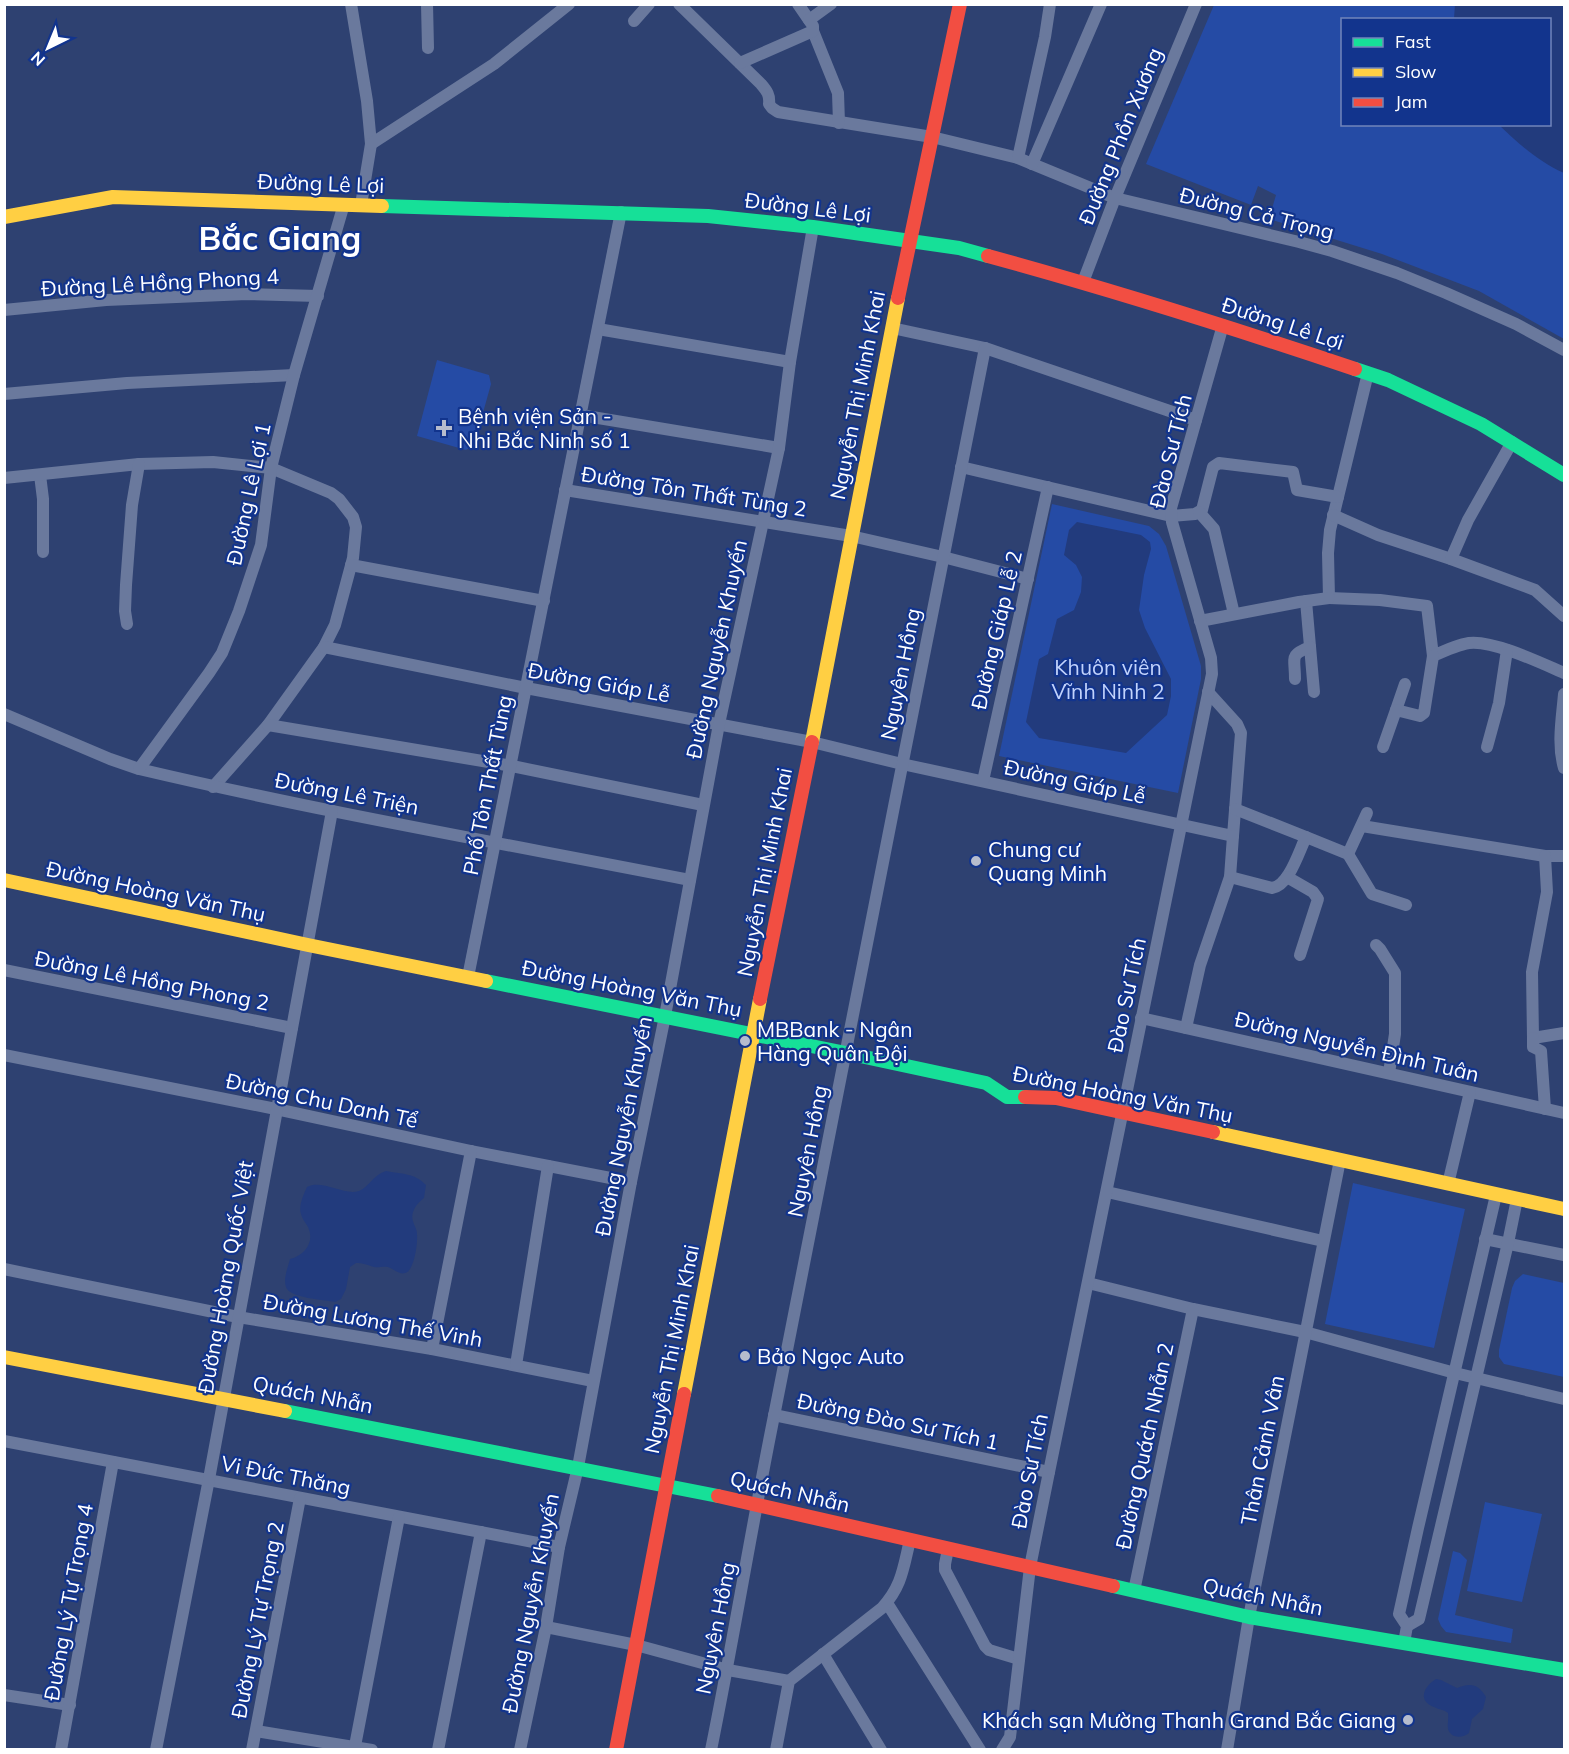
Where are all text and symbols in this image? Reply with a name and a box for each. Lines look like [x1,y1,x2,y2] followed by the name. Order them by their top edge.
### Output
[18,18,78,78] north arrow
[1341,18,1551,126] legend
[1395,30,1431,53] text: Fast
[1073,44,1167,228] street label: Đường Phồn Xương
[27,48,49,70] text: N
[1395,60,1437,83] text: Slow
[1395,90,1428,113] text: Jam
[257,168,385,198] street label: Đường Lê Lợi
[1177,181,1337,245] street label: Đường Cả Trọng
[743,186,873,228] street label: Đường Lê Lợi
[199,217,361,258] district label: Bắc Giang
[40,263,280,301] street label: Đường Lê Hồng Phong 4
[824,288,890,502] street label: Nguyễn Thị Minh Khai
[1219,291,1347,355] street label: Đường Lê Lợi
[1143,391,1197,511] street label: Đào Sư Tích
[458,403,631,453] place label: Bệnh viện Sản - Nhi Bắc Ninh số 1
[435,419,453,437] marker: Bệnh viện Sản - Nhi Bắc Ninh số 1
[220,420,276,568] street label: Đường Lê Lợi 1
[579,460,809,522] street label: Đường Tôn Thất Tùng 2
[680,537,752,761] street label: Đường Nguyễn Khuyến
[965,548,1027,712] street label: Đường Giáp Lễ 2
[874,606,926,742] street label: Nguyên Hồng
[1051,654,1165,704] park label: Khuôn viên Vĩnh Ninh 2
[526,657,672,707] street label: Đường Giáp Lễ
[457,693,517,877] street label: Phố Tôn Thất Tùng
[1002,753,1148,809] street label: Đường Giáp Lễ
[731,765,797,979] street label: Nguyễn Thị Minh Khai
[273,766,421,820] street label: Đường Lê Triện
[988,836,1107,886] place label: Chung cư Quang Minh
[969,854,983,868] marker: Chung cư Quang Minh
[44,855,268,927] street label: Đường Hoàng Văn Thụ
[1101,935,1151,1055] street label: Đào Sư Tích
[33,945,271,1015] street label: Đường Lê Hồng Phong 2
[520,954,744,1022] street label: Đường Hoàng Văn Thụ
[1232,1005,1482,1087] street label: Đường Nguyễn Đình Tuân
[589,1014,657,1238] street label: Đường Nguyễn Khuyến
[757,1016,913,1066] place label: MBBank - Ngân Hàng Quân Đội
[738,1034,752,1048] marker: MBBank - Ngân Hàng Quân Đội
[1011,1060,1235,1128] street label: Đường Hoàng Văn Thụ
[224,1067,420,1133] street label: Đường Chu Danh Tể
[781,1083,833,1219] street label: Nguyên Hồng
[192,1159,258,1395] street label: Đường Hoàng Quốc Việt
[638,1242,704,1456] street label: Nguyễn Thị Minh Khai
[261,1288,485,1352] street label: Đường Lương Thế Vinh
[1109,1340,1179,1552] street label: Đường Quách Nhẫn 2
[757,1343,904,1369] place label: Bảo Ngọc Auto
[738,1349,752,1363] marker: Bảo Ngọc Auto
[251,1370,375,1418] street label: Quách Nhẫn
[1235,1373,1289,1527] street label: Thân Cảnh Vân
[795,1387,1001,1455] street label: Đường Đào Sư Tích 1
[1005,1411,1053,1531] street label: Đào Sư Tích
[219,1450,353,1500] street label: Vi Đức Thăng
[728,1465,852,1517] street label: Quách Nhẫn
[496,1491,564,1715] street label: Đường Nguyễn Khuyến
[38,1501,98,1703] street label: Đường Lý Tự Trọng 4
[225,1519,289,1721] street label: Đường Lý Tự Trọng 2
[689,1560,741,1696] street label: Nguyên Hồng
[1201,1572,1325,1620] street label: Quách Nhẫn
[982,1707,1396,1733] place label: Khách sạn Mường Thanh Grand Bắc Giang
[1401,1713,1415,1727] marker: Khách sạn Mường Thanh Grand Bắc Giang

